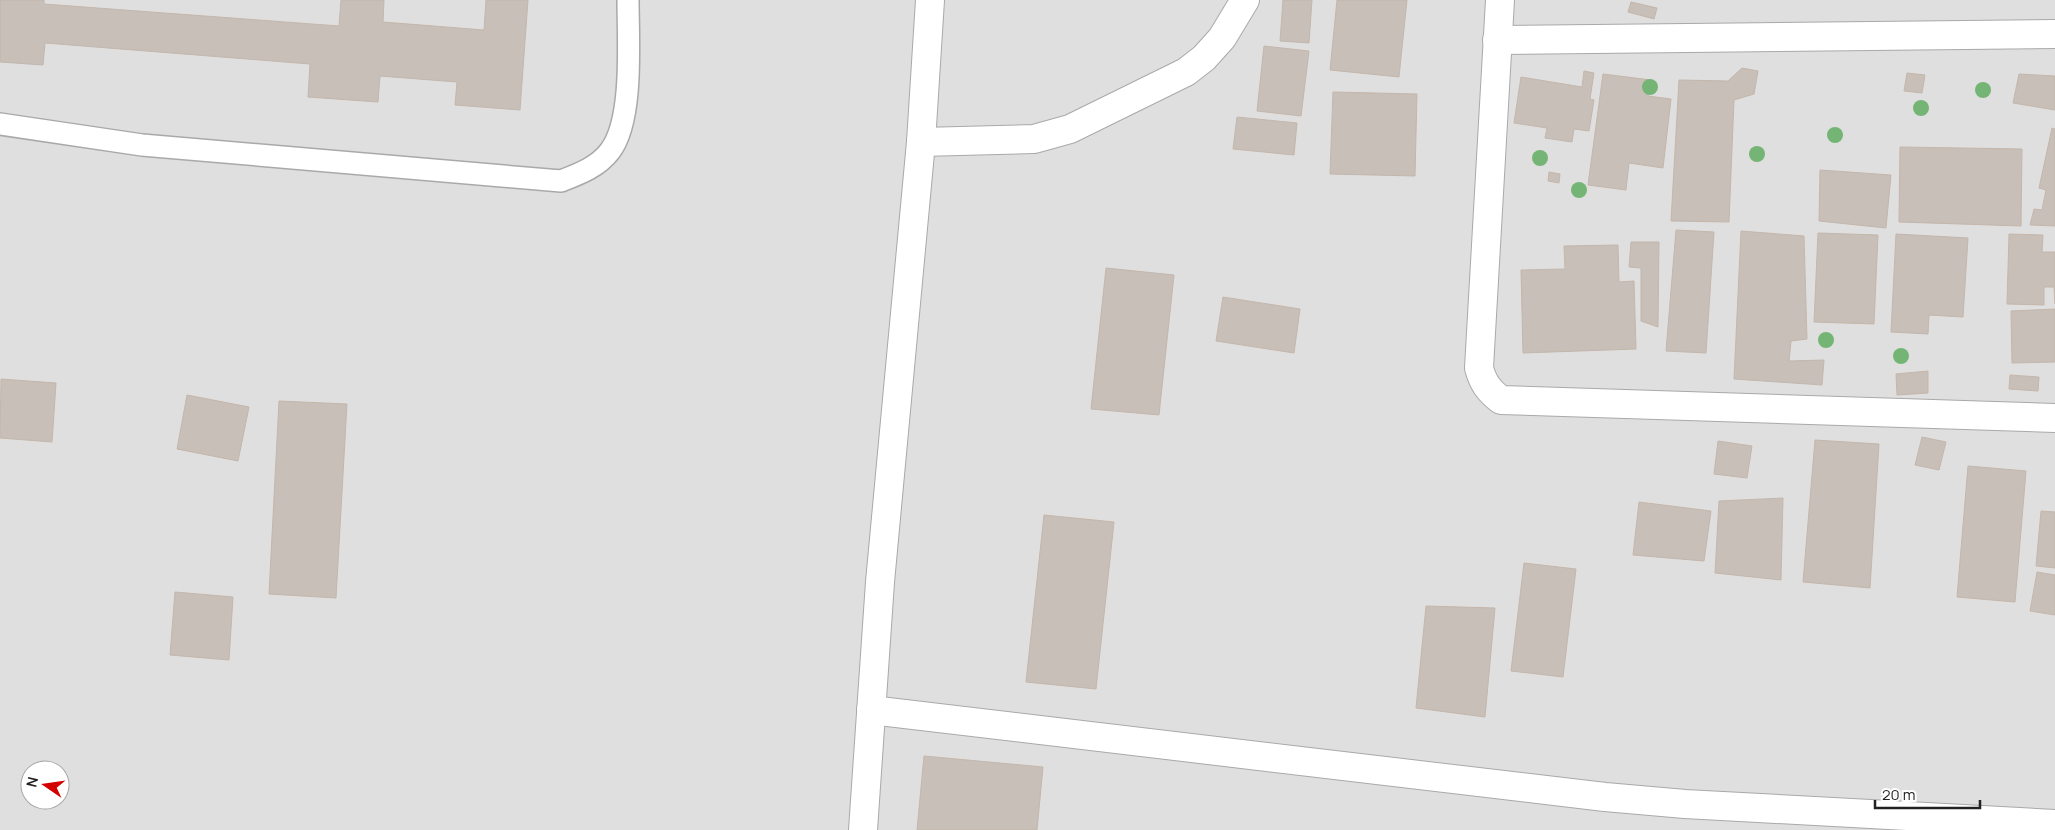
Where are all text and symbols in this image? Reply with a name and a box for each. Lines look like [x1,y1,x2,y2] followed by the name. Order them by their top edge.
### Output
[20,760,70,810] north arrow
[21,775,42,789] text: N
[1875,778,1980,810] scale bar
[1882,784,1915,805] text: 20 m

